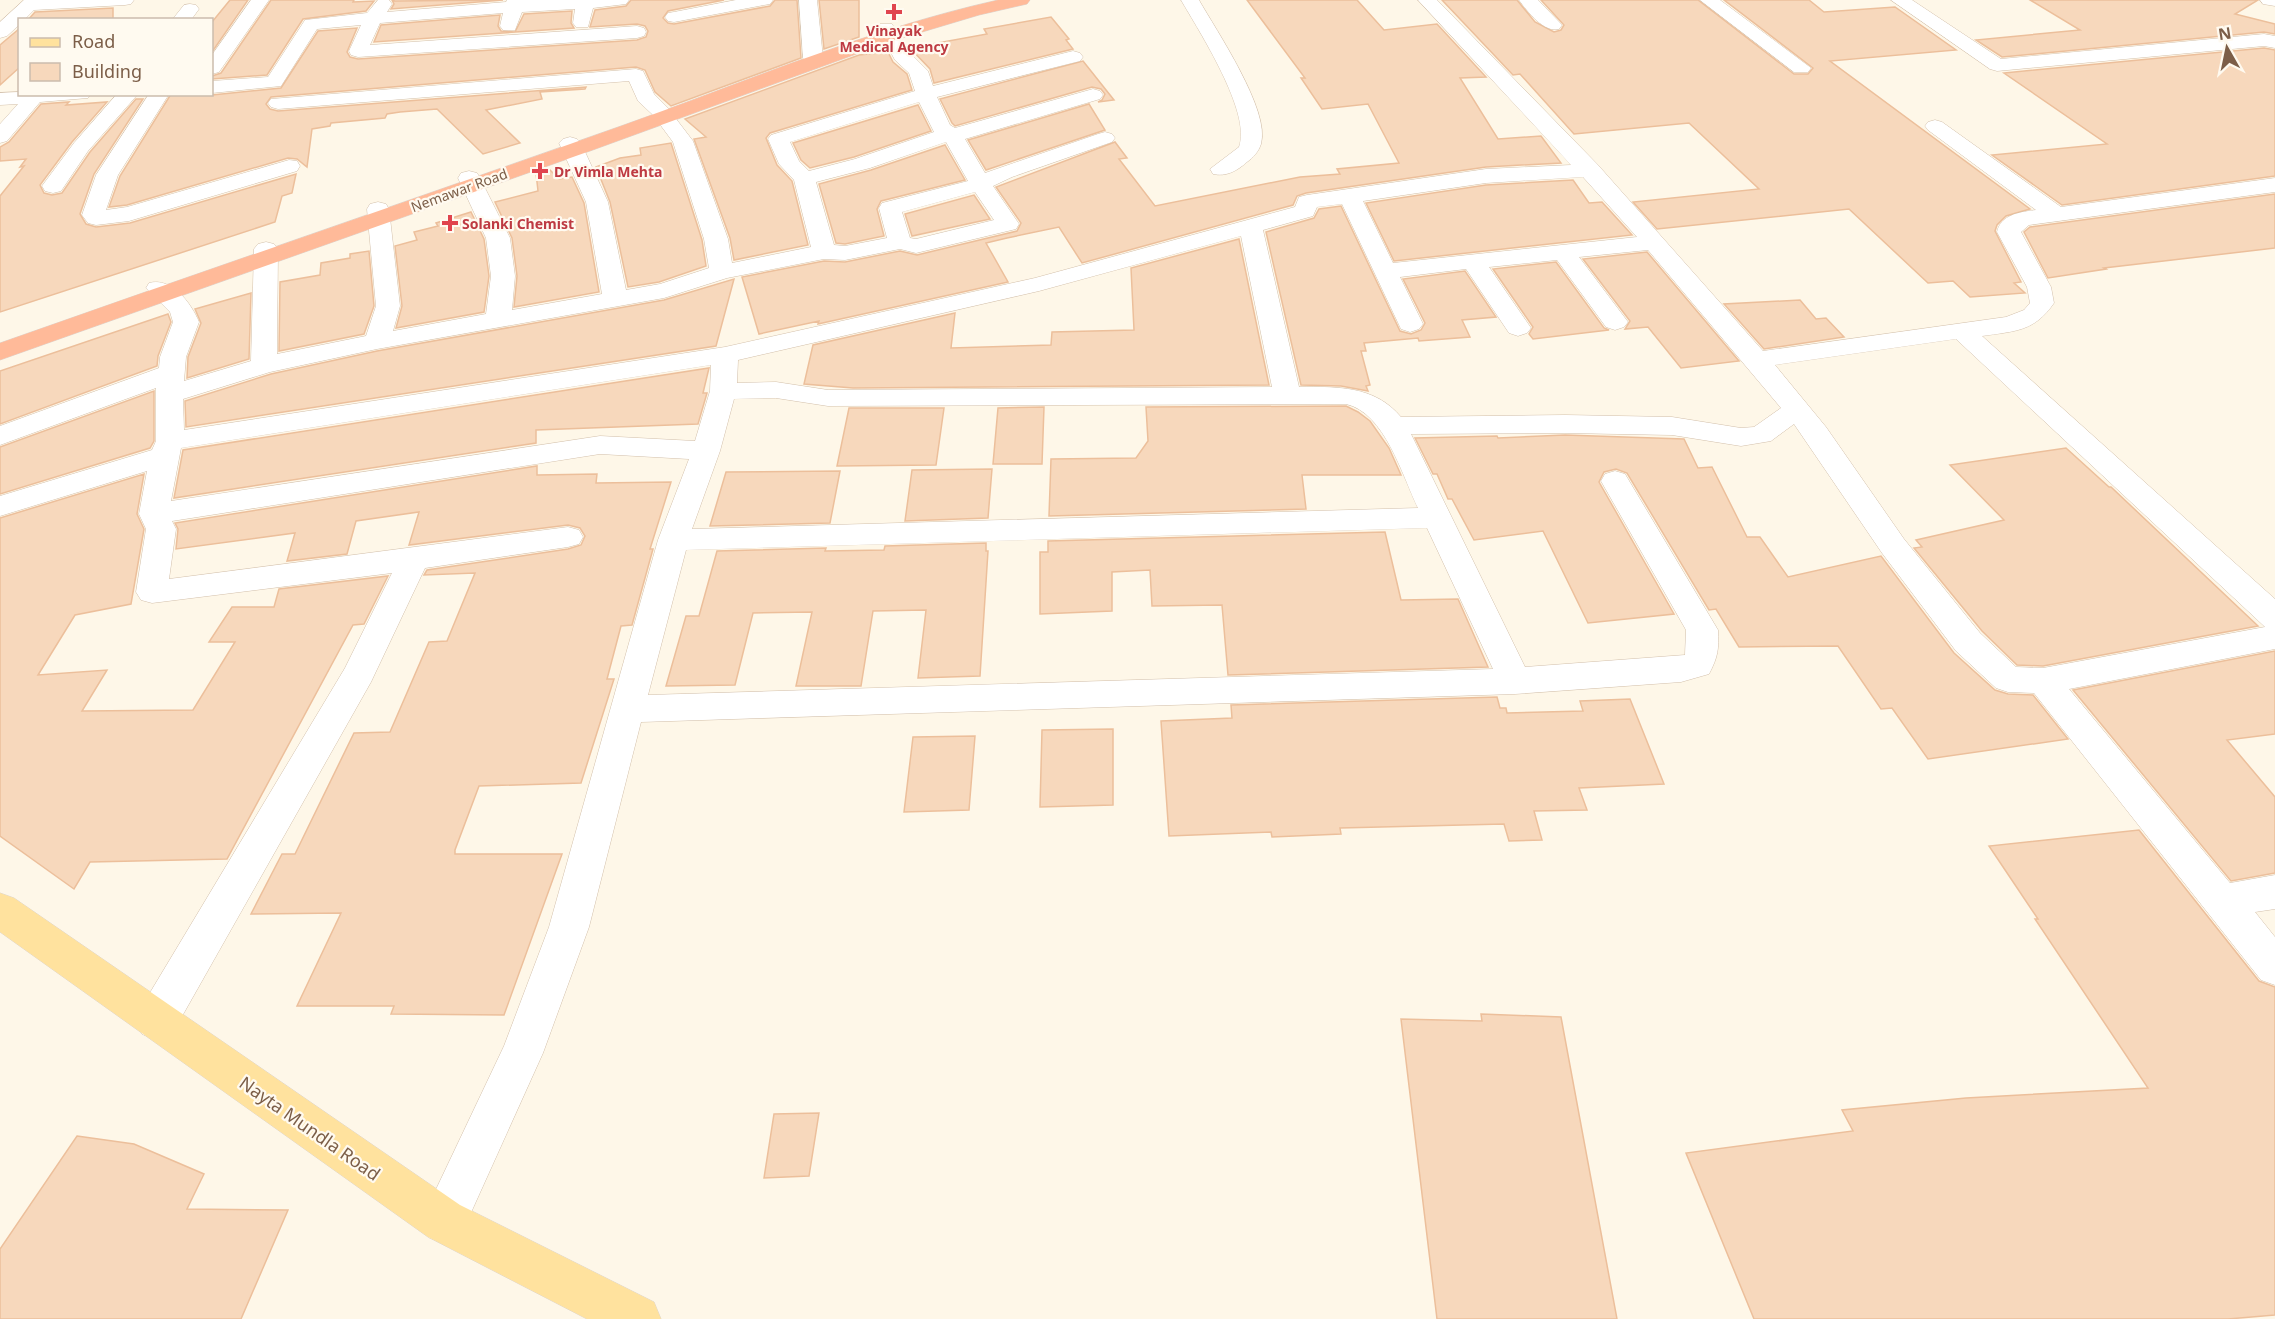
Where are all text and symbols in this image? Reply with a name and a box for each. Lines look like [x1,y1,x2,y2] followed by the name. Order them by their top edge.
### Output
[887,5,901,19] marker: Vinayak Medical Agency
[18,18,213,96] legend
[2197,18,2257,78] north arrow
[839,21,949,56] place label: Vinayak Medical Agency
[2217,21,2233,45] text: N
[72,29,115,53] text: Road
[72,59,142,83] text: Building
[531,162,549,180] marker: Dr Vimla Mehta
[554,162,662,181] place label: Dr Vimla Mehta
[408,164,510,216] street label: Nemawar Road
[462,214,574,233] place label: Solanki Chemist
[443,216,457,230] marker: Solanki Chemist
[235,1070,385,1186] street label: Nayta Mundla Road

